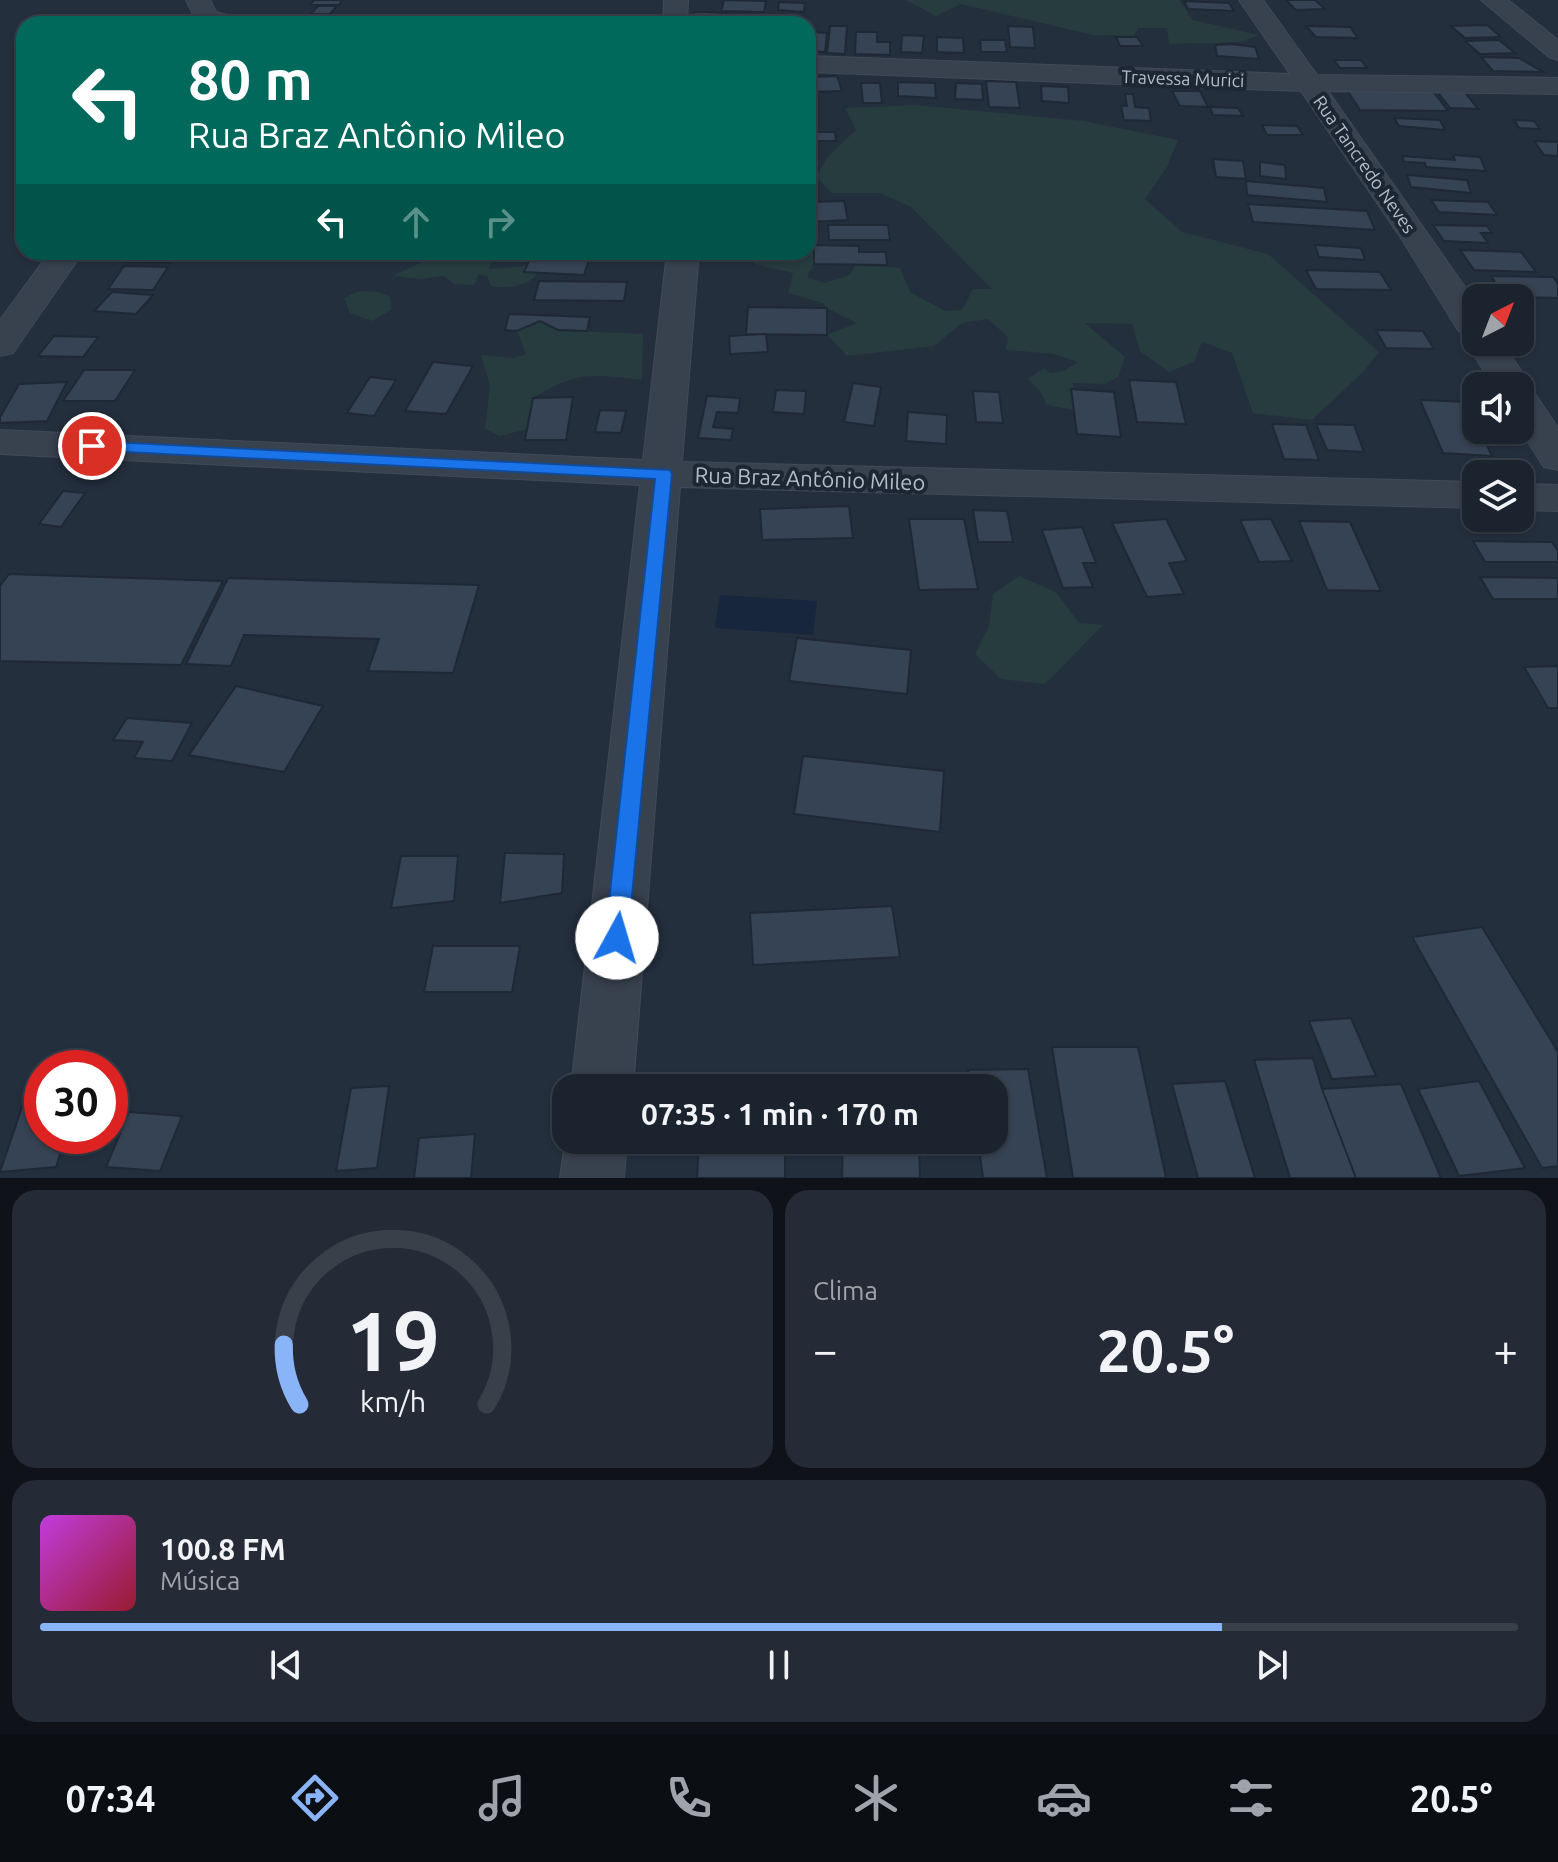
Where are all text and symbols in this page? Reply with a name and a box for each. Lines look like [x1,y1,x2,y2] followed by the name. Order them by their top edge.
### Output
[56,48,160,152] icon: left
[188,48,313,111] text: 80 m
[1121,66,1245,90] street label: Travessa Murici
[1310,91,1420,237] street label: Rua Tancredo Neves
[188,114,566,155] text: Rua Braz Antônio Mileo
[310,200,354,244] icon: left
[394,200,438,244] icon: ahead
[478,200,522,244] icon: right
[1462,284,1534,356] north arrow
[1462,284,1534,532] map controls
[1462,372,1534,444] button: sound
[58,412,126,480] pin
[70,424,114,468] icon: arrive
[1462,460,1534,532] button: layers
[694,461,926,495] street label: Rua Braz Antônio Mileo
[575,896,659,980] position arrow
[24,1050,128,1154] speed limit sign: 30
[641,1097,919,1131] text: 07:35 · 1 min · 170 m
[813,1276,878,1305] text: Clima
[346,1293,439,1387] text: 19
[1097,1316,1234,1383] text: 20.5°
[813,1325,838,1374] text: −
[1493,1325,1518,1374] text: +
[360,1385,426,1417] text: km/h
[160,1532,286,1566] text: 100.8 FM
[160,1566,240,1595] text: Música
[264,1643,308,1687] icon: previous
[757,1643,801,1687] icon: pause
[1250,1643,1294,1687] icon: next
[287,1770,343,1826] icon: directions
[474,1770,530,1826] icon: music
[661,1770,717,1826] icon: phone
[848,1770,904,1826] icon: climate
[1036,1770,1092,1826] icon: car
[1223,1770,1279,1826] icon: filters
[66,1778,156,1819] text: 07:34
[1410,1778,1492,1819] text: 20.5°

